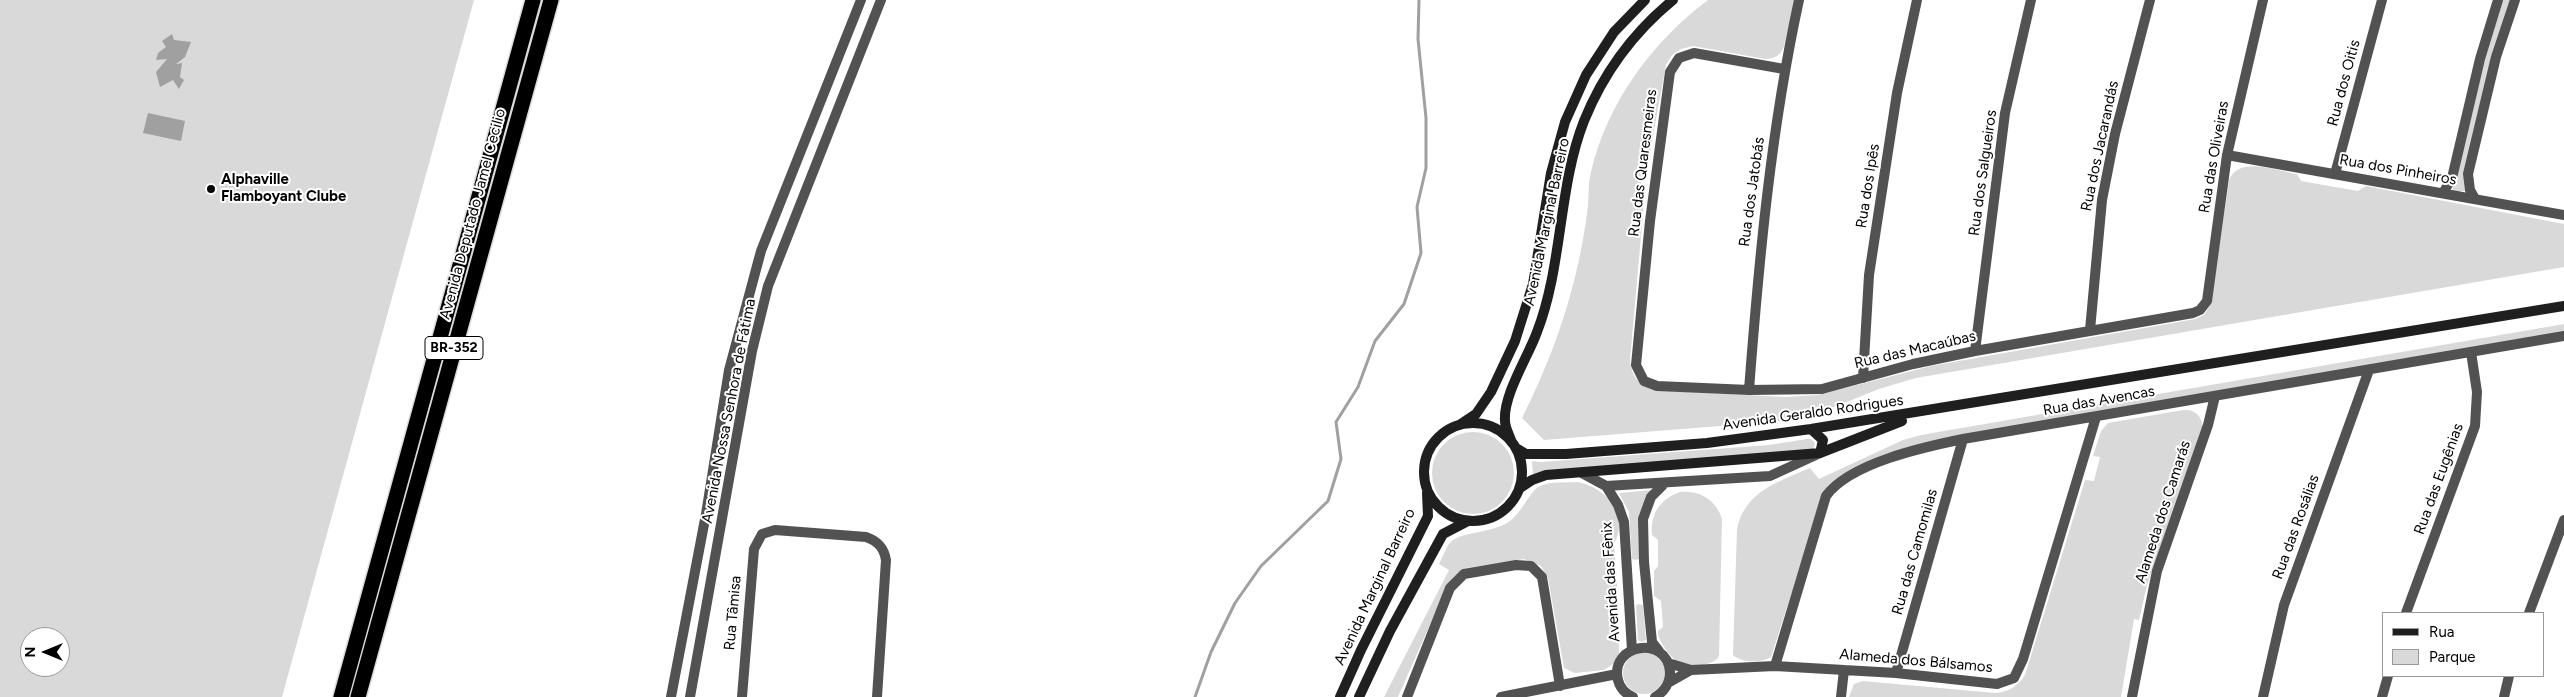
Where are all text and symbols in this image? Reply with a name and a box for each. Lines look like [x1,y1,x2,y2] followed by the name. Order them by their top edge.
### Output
[2324,38,2364,128] street label: Rua dos Oitis
[2077,79,2123,213] street label: Rua dos Jacarandás
[1625,88,1661,238] street label: Rua das Quaresmeiras
[2195,99,2233,215] street label: Rua das Oliveiras
[436,107,510,321] street label: Avenida Deputado Jamel Cecilio
[1965,109,2001,237] street label: Rua dos Salgueiros
[1735,136,1769,248] street label: Rua dos Jatobás
[1520,137,1574,307] street label: Avenida Marginal Barreiro
[1852,142,1884,230] street label: Rua dos Ipês
[2338,151,2458,189] street label: Rua dos Pinheiros
[221,171,346,206] place label: Alphaville Flamboyant Clube
[205,183,217,195] marker: Alphaville Flamboyant Clube
[698,297,760,525] street label: Avenida Nossa Senhora de Fátima
[1852,327,1978,373] street label: Rua das Macaúbas
[425,336,483,359] road number: BR-352
[2042,382,2156,420] street label: Rua das Avencas
[1721,391,1905,435] street label: Avenida Geraldo Rodrigues
[2411,421,2467,537] street label: Rua das Eugênias
[2131,438,2195,586] street label: Alameda dos Camarás
[2269,472,2323,582] street label: Rua das Rosálias
[1888,487,1942,617] street label: Rua das Camomilas
[1331,506,1419,668] street label: Avenida Marginal Barreiro
[1598,521,1624,643] street label: Avenida das Fênix
[721,575,745,651] street label: Rua Tâmisa
[2382,612,2544,677] legend
[2429,623,2454,641] text: Rua
[20,627,70,677] north arrow
[1839,645,1993,677] street label: Alameda dos Bálsamos
[22,647,39,657] text: N
[2429,648,2476,666] text: Parque

